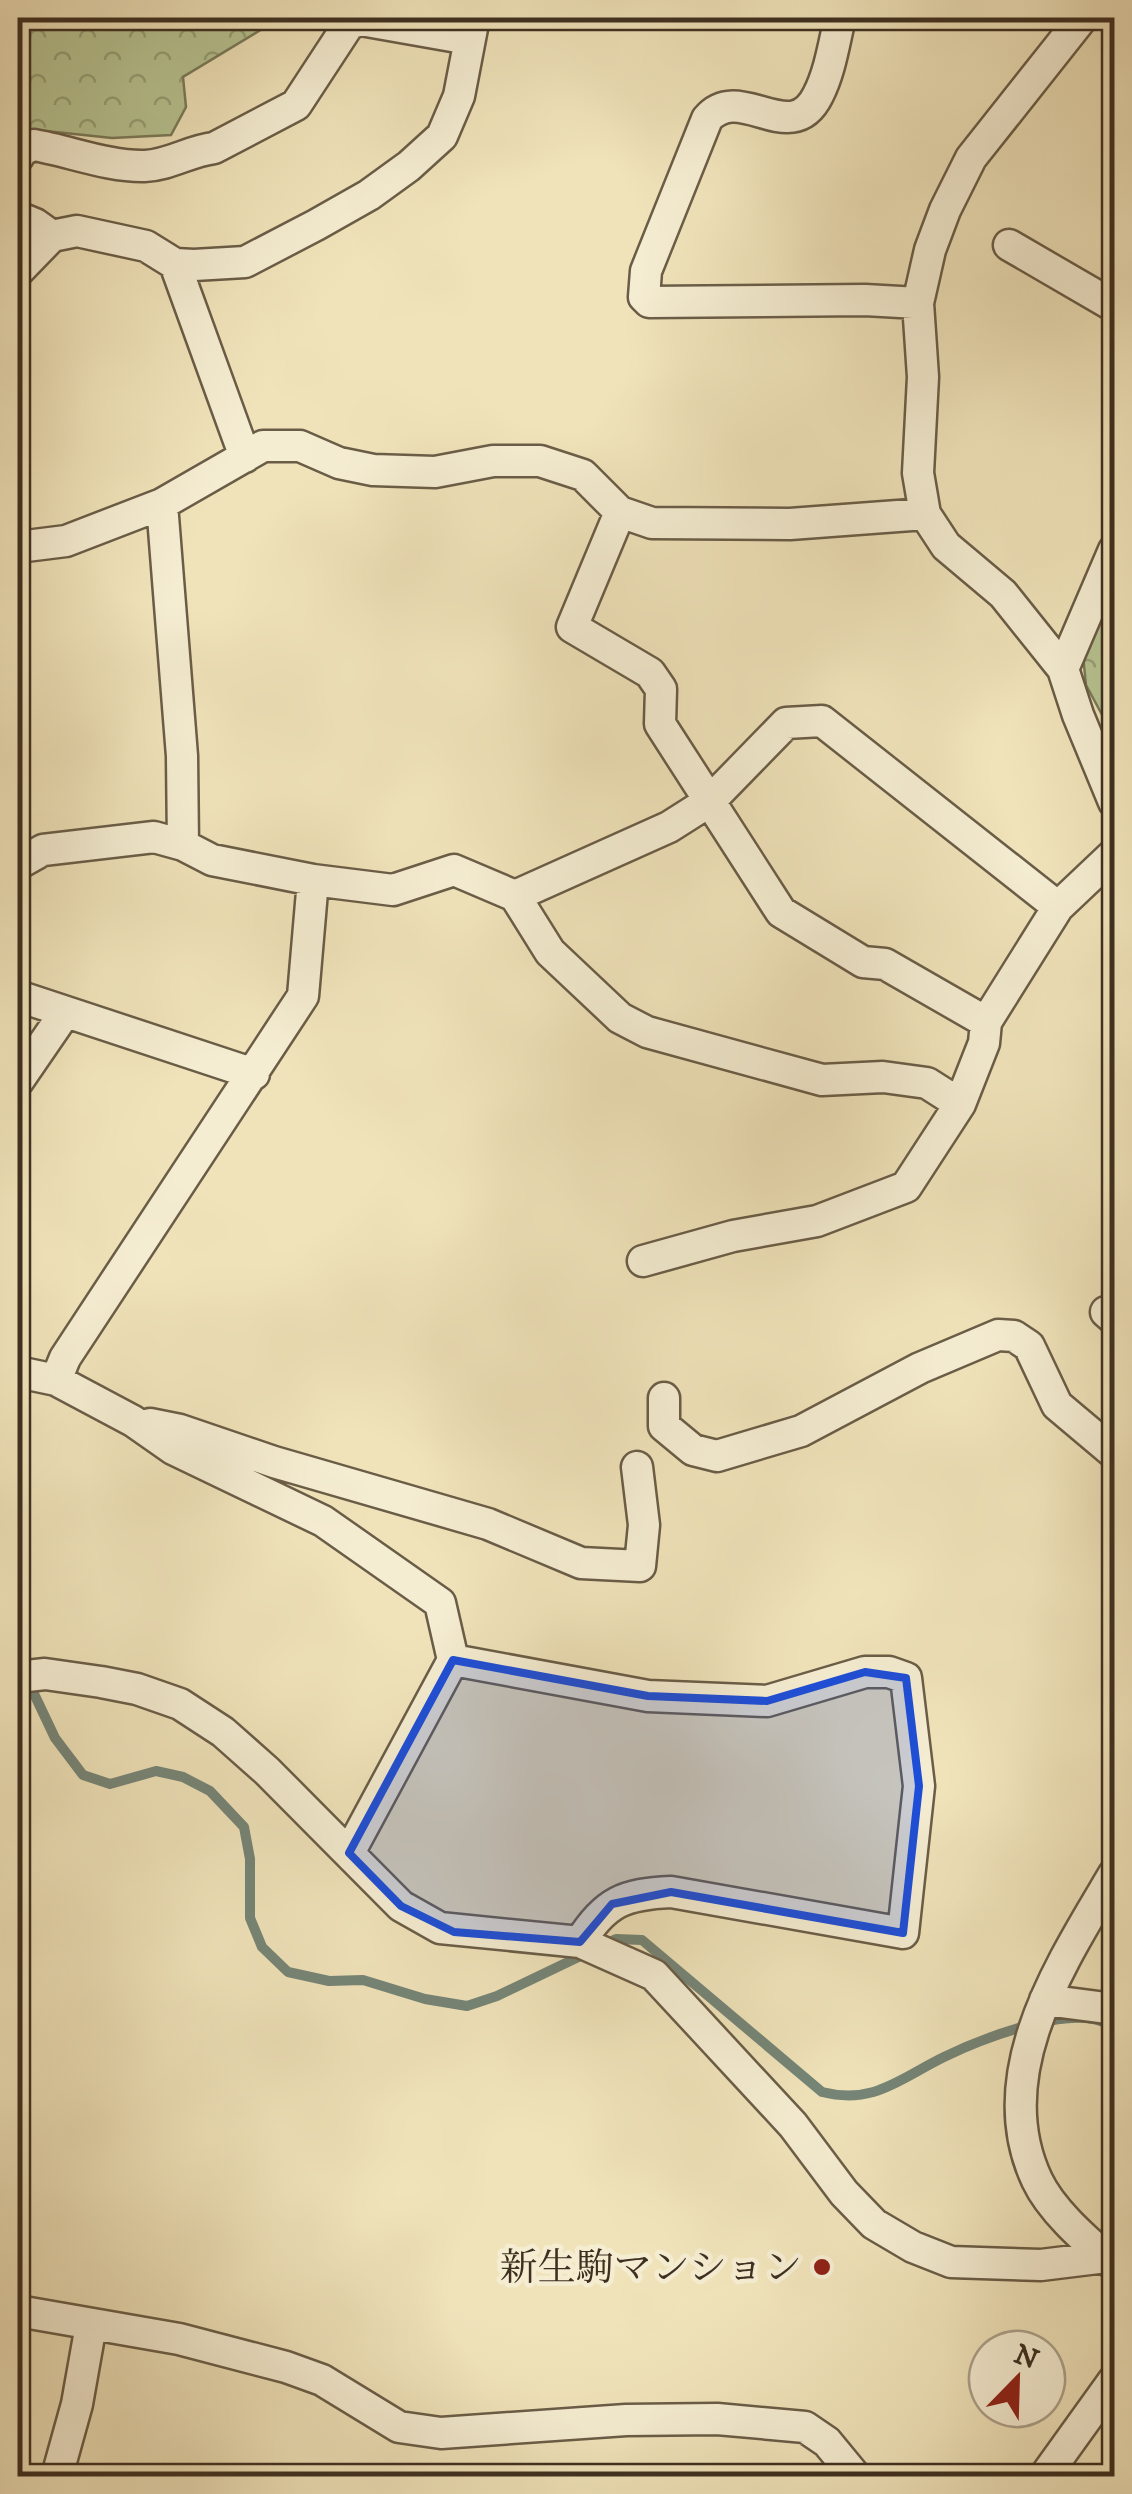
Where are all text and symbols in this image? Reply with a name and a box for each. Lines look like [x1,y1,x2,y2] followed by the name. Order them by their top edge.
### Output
[500,2245,802,2293] place label: 新生駒マンション
[811,2256,833,2278] marker: 新生駒マンション
[967,2329,1067,2429] north arrow
[1009,2337,1044,2378] text: N

